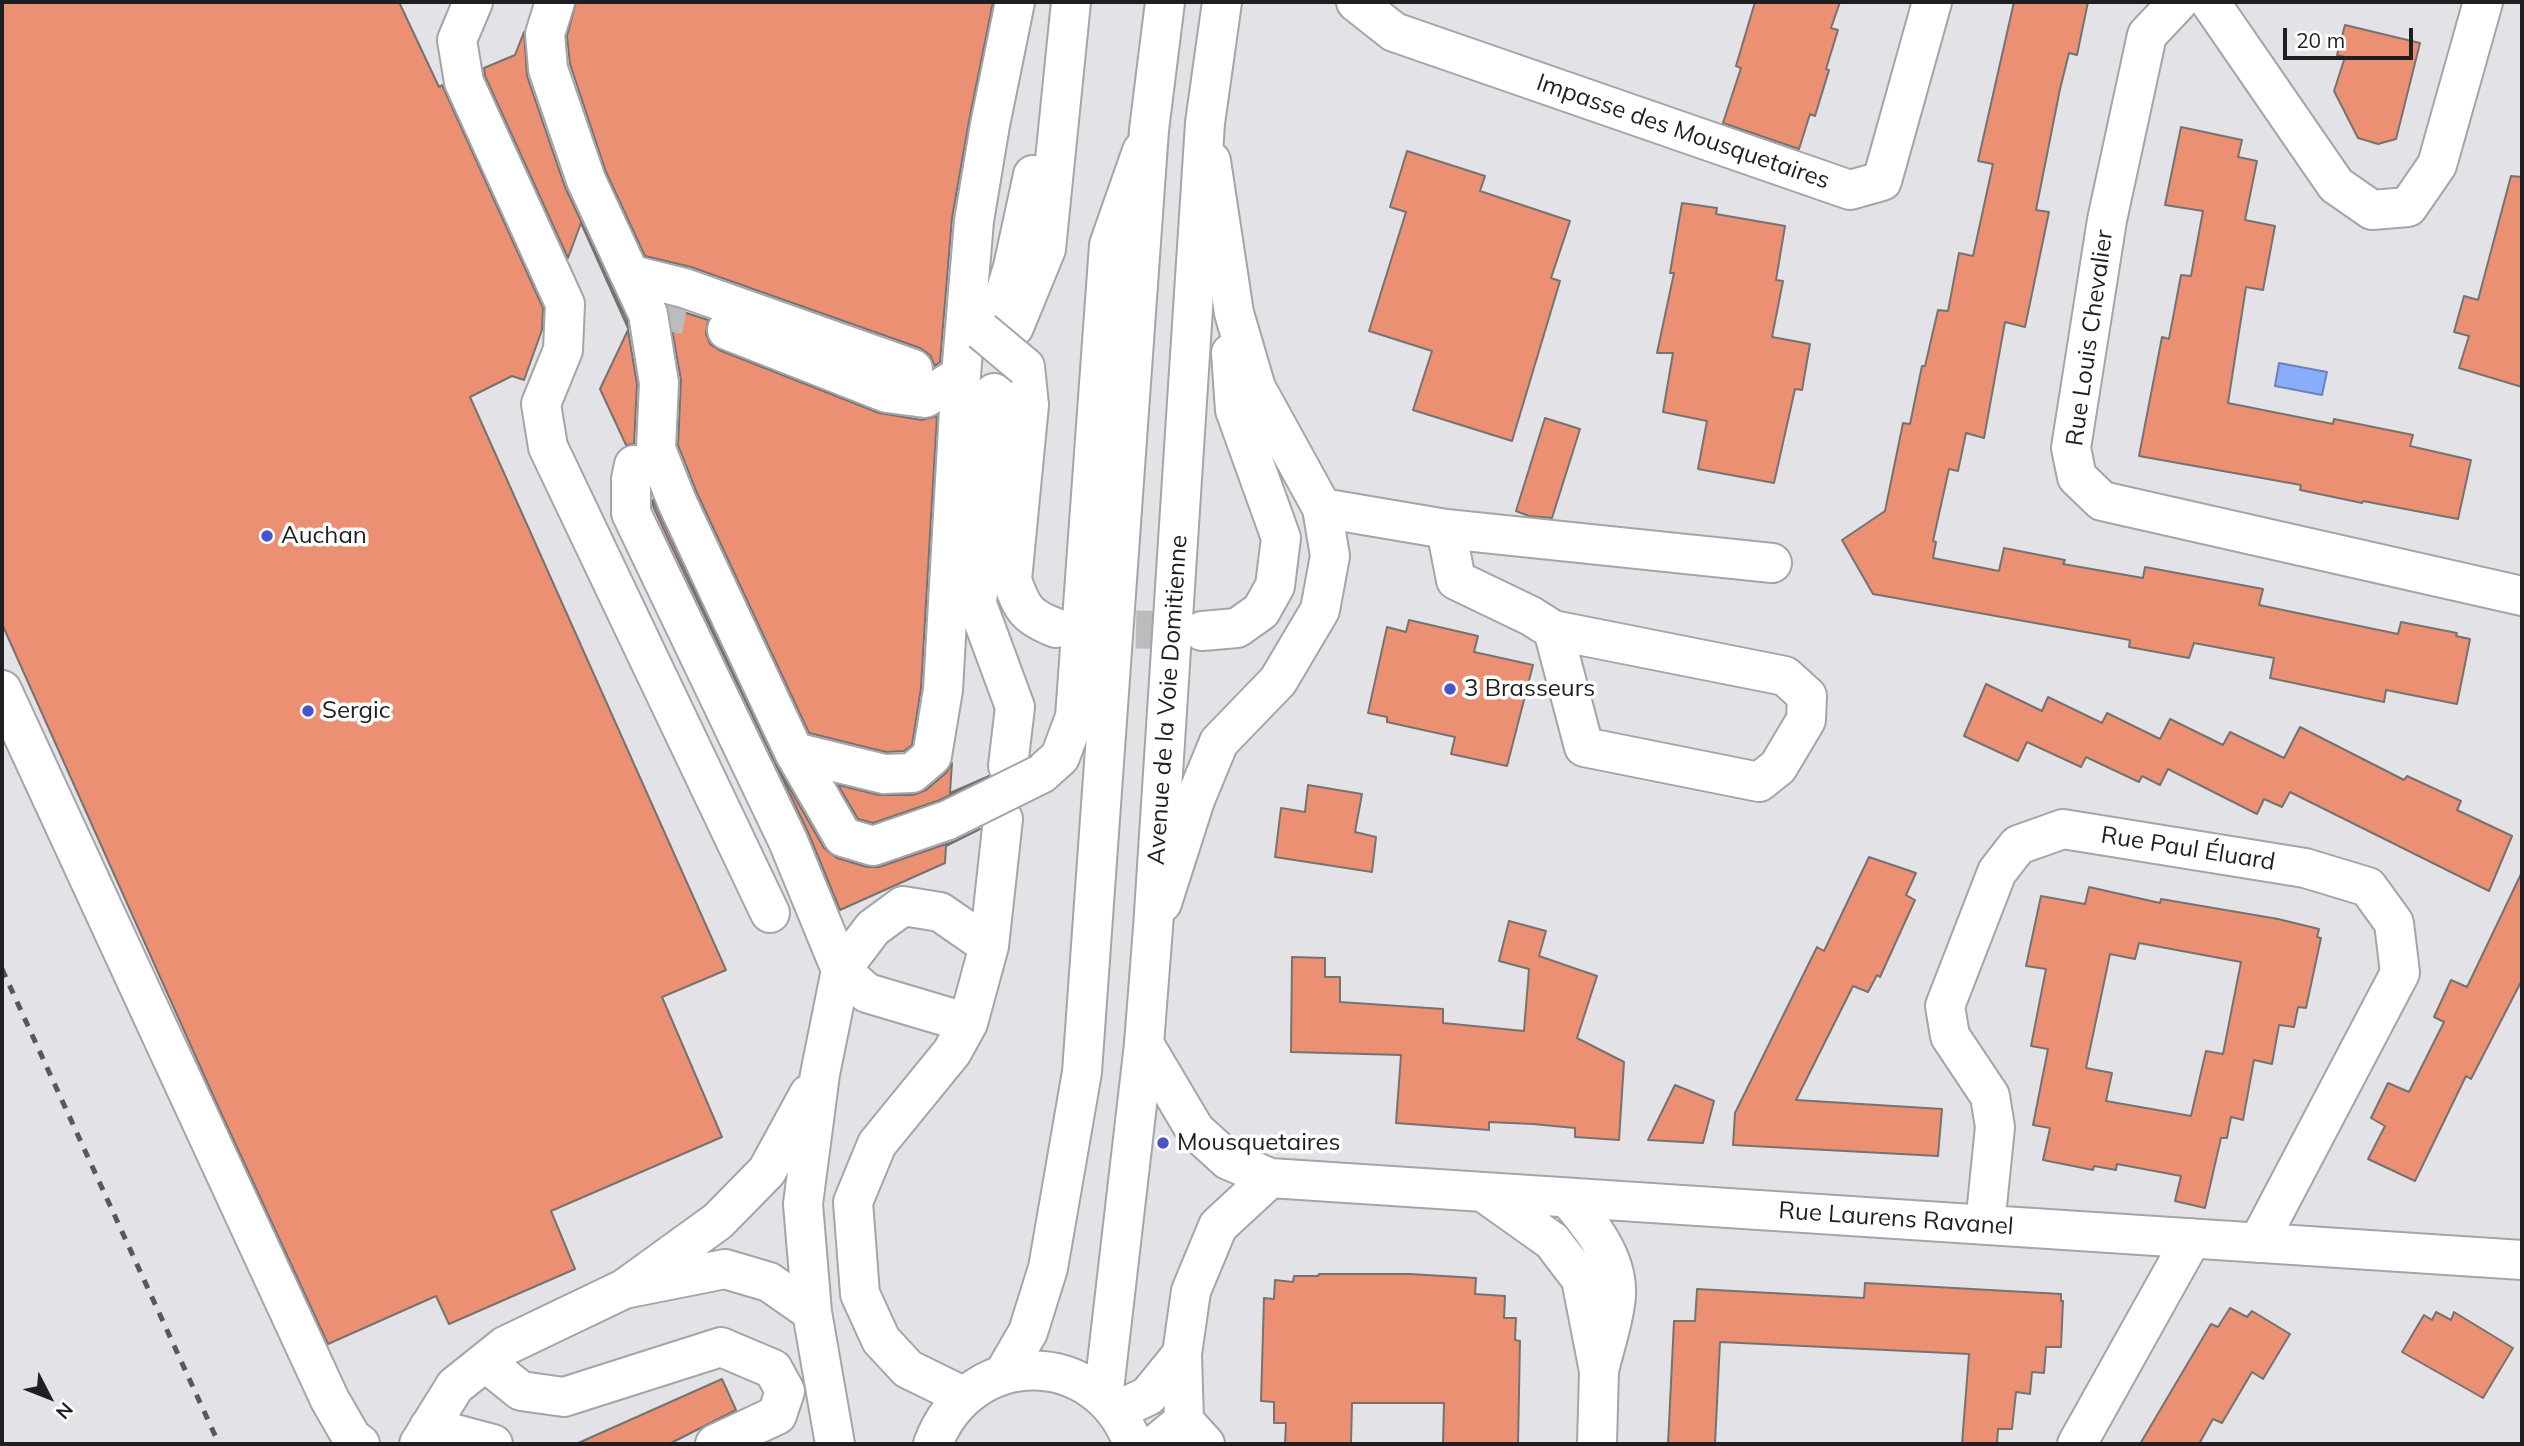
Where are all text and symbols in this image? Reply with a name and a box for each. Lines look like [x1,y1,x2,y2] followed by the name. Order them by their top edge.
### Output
[2286,14,2416,58] scale bar
[2296,27,2345,53] text: 20 m
[1533,68,1833,196] street label: Impasse des Mousquetaires
[2061,228,2119,448] street label: Rue Louis Chevalier
[281,522,367,550] place label: Auchan
[259,528,275,544] marker: Auchan
[1142,534,1194,866] street label: Avenue de la Voie Domitienne
[1464,675,1595,703] place label: 3 Brasseurs
[1442,681,1458,697] marker: 3 Brasseurs
[322,697,391,725] place label: Sergic
[300,703,316,719] marker: Sergic
[2099,821,2277,877] street label: Rue Paul Éluard
[1177,1129,1340,1157] place label: Mousquetaires
[1155,1135,1171,1151] marker: Mousquetaires
[1778,1196,2014,1242] street label: Rue Laurens Ravanel
[14,1362,84,1432] north arrow
[51,1398,78,1424] text: N

